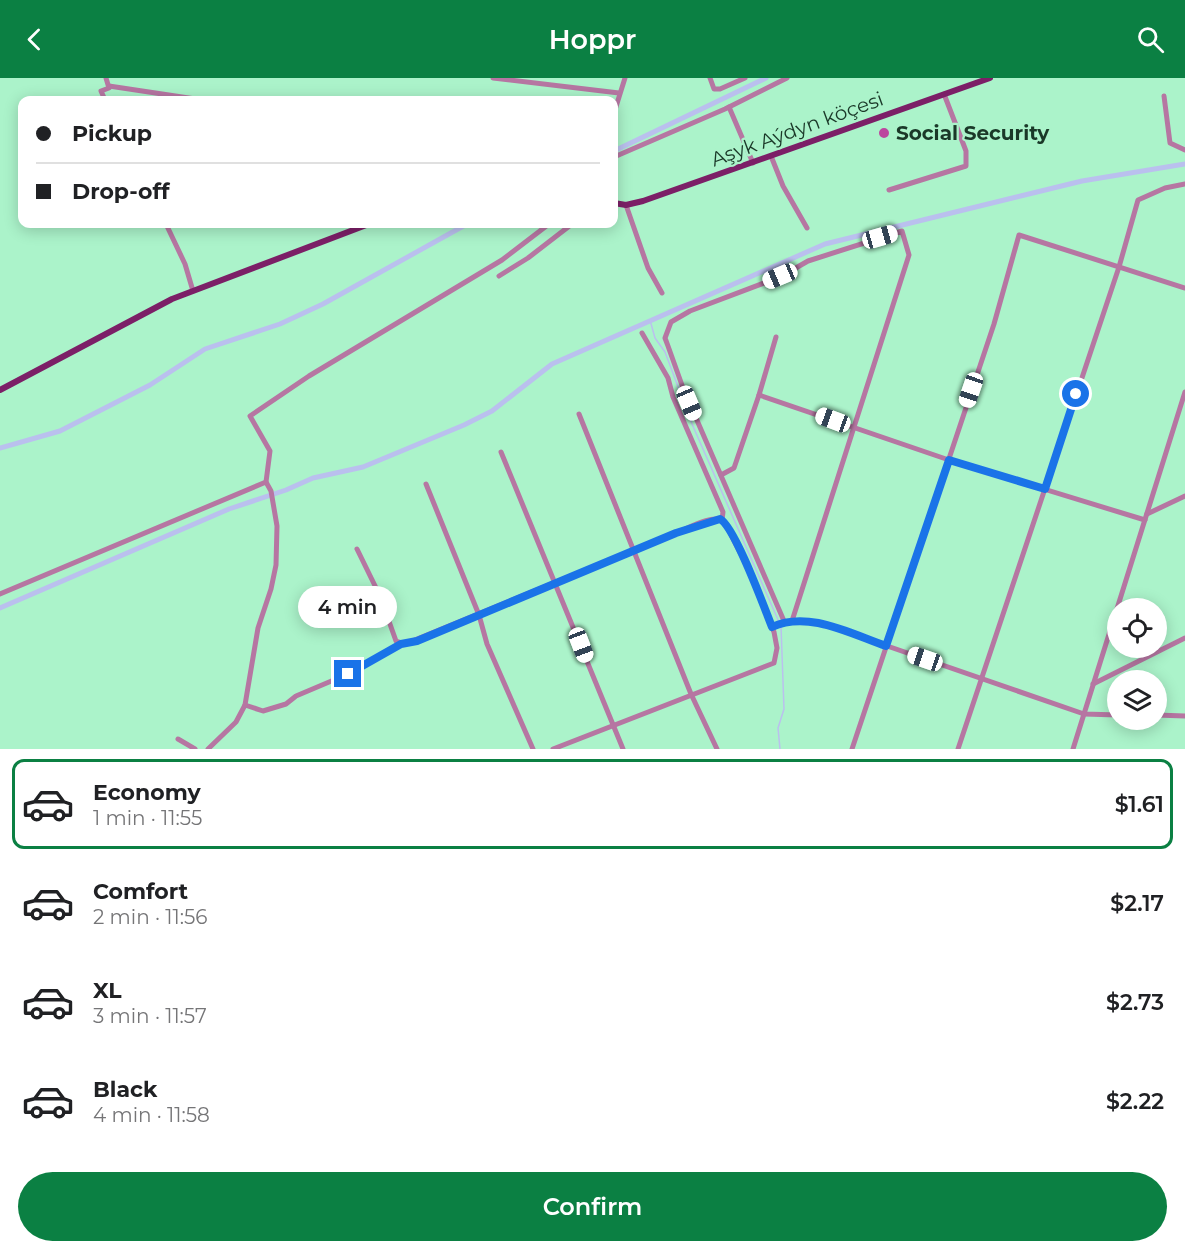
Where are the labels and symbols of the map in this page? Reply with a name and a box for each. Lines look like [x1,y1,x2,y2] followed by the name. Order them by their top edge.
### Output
[707,87,887,171] street label: Aşyk Aýdyn köçesi
[896,121,1050,145] place label: Social Security
[877,126,891,140] marker: Social Security
[860,223,900,251] car
[760,261,800,291] car
[957,370,985,410] car
[1062,380,1089,407] route start
[674,383,704,423] car
[813,405,853,435] car
[298,587,398,629] callout: 4 min
[566,625,596,665] car
[905,645,945,673] car
[334,660,361,687] route end

